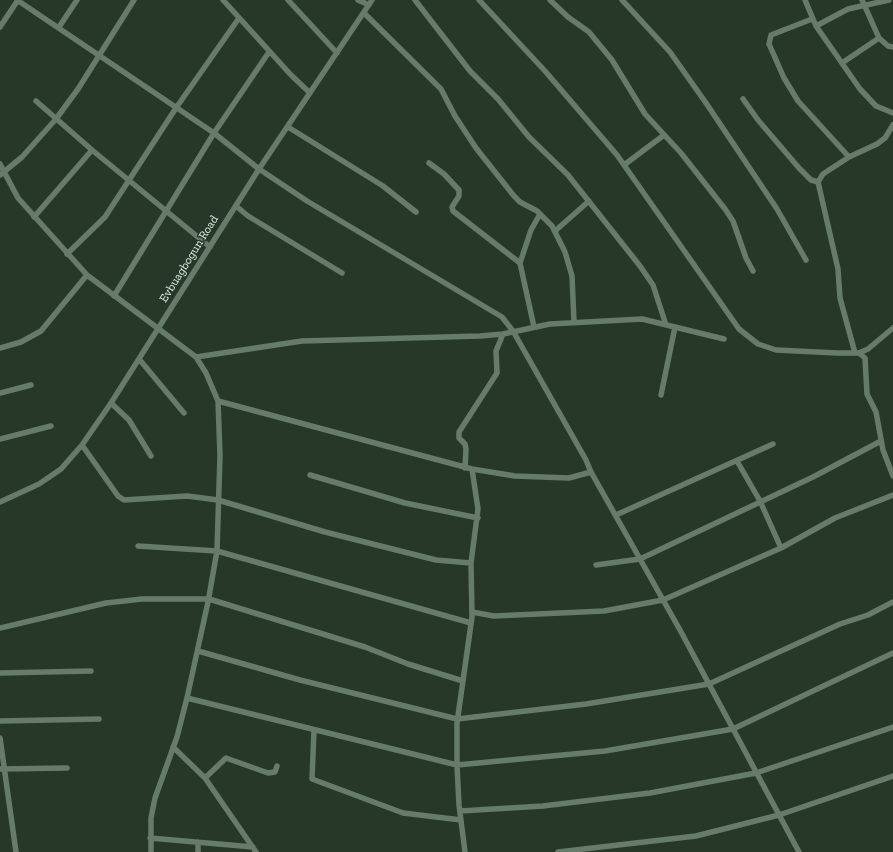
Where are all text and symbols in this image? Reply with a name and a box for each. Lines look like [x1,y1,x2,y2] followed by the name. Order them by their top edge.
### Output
[156,213,222,305] street label: Evbuagbogun Road

